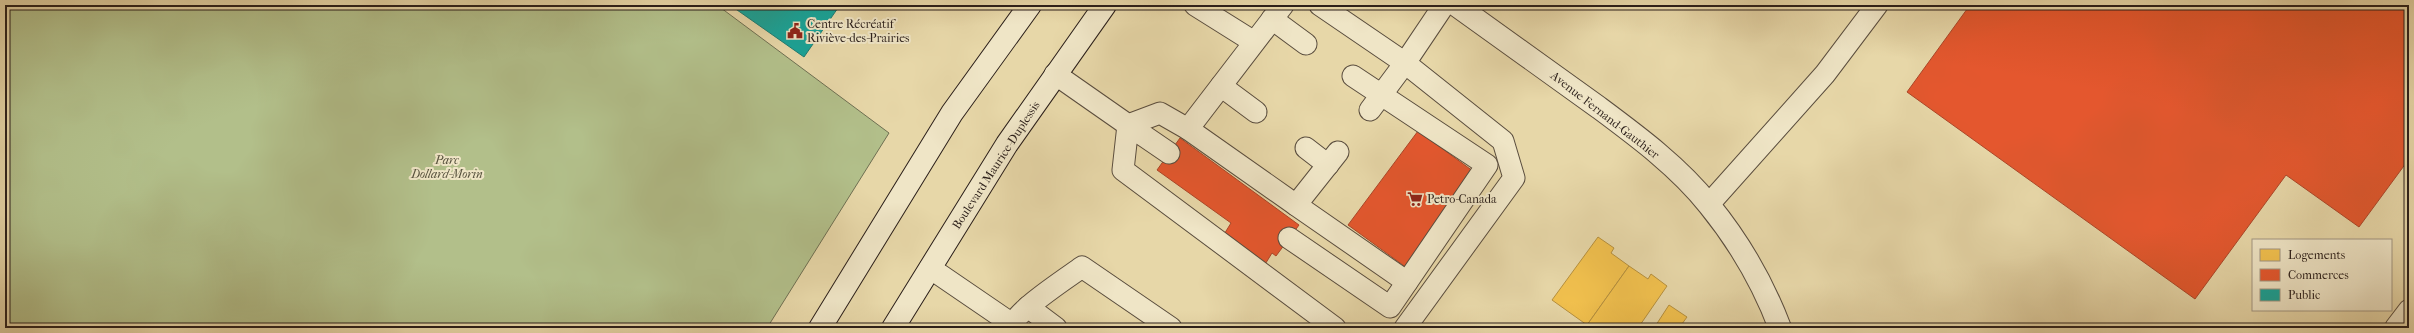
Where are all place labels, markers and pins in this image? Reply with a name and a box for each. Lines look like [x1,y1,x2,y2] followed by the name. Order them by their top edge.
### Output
[807,17,910,45] place label: Centre Récréatif Riviève-des-Prairies
[786,22,804,40] public building icon: Centre Récréatif Riviève-des-Prairies
[1406,190,1424,208] supermarket icon: Petro-Canada
[1427,192,1497,206] place label: Petro-Canada

